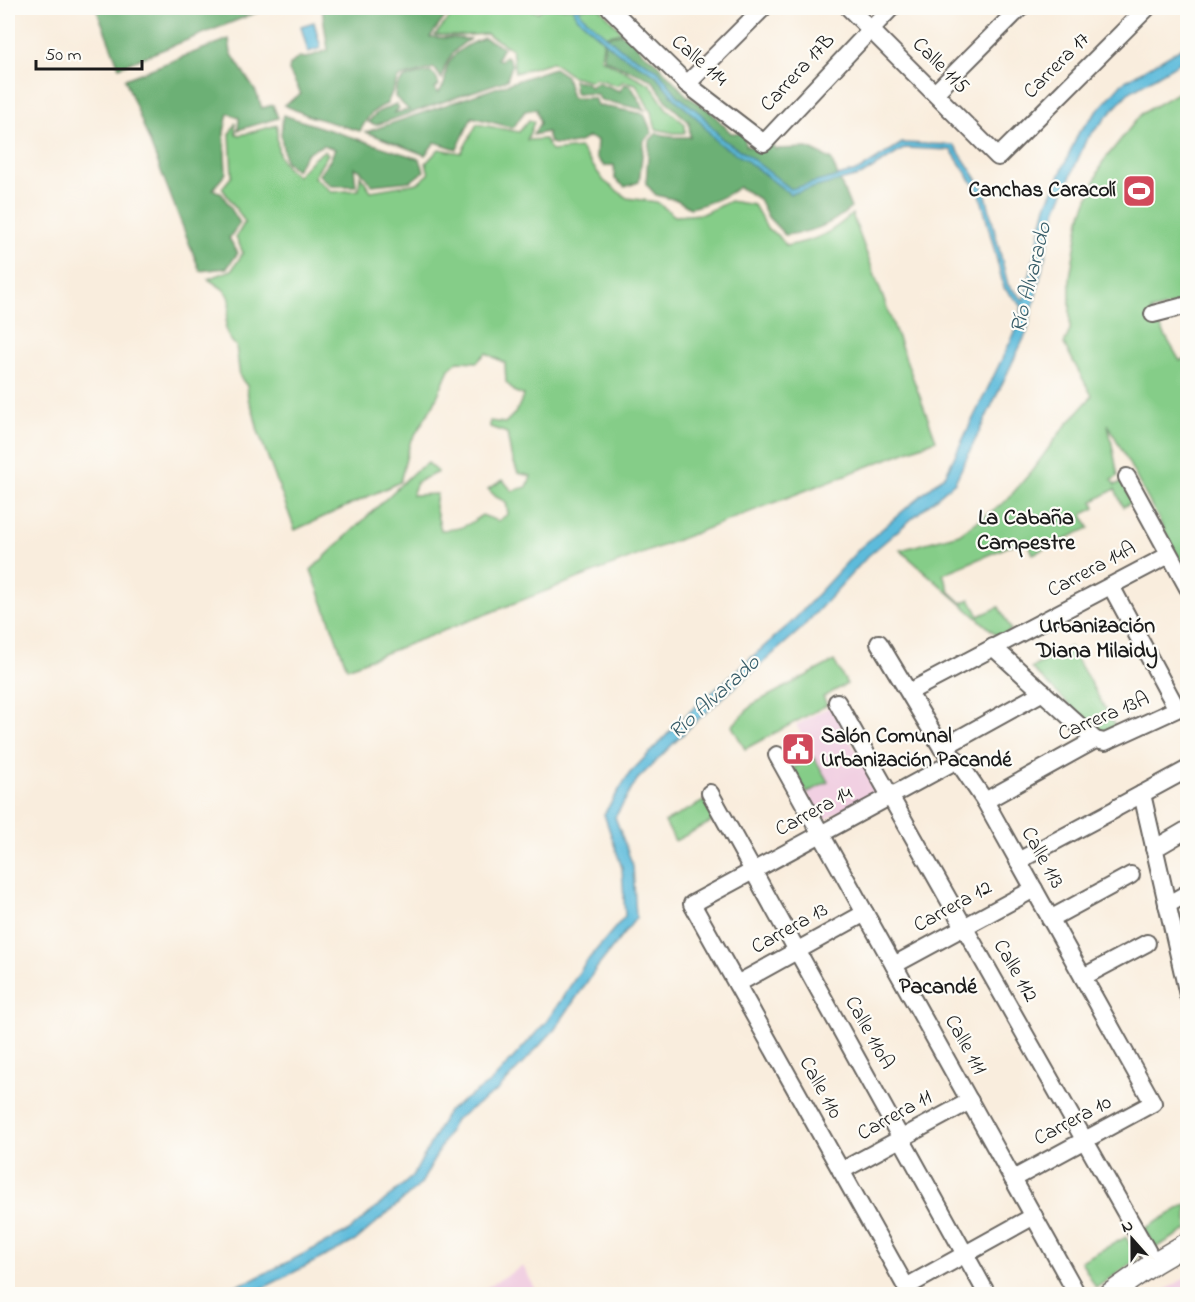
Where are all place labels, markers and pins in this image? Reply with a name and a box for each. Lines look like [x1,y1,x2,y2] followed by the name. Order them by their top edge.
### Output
[1121,173,1157,209] sports icon: Canchas Caracolí
[969,176,1116,206] place label: Canchas Caracolí
[821,722,1012,776] place label: Salón Comunal Urbanización Pacandé
[780,731,816,767] public building icon: Salón Comunal Urbanización Pacandé

